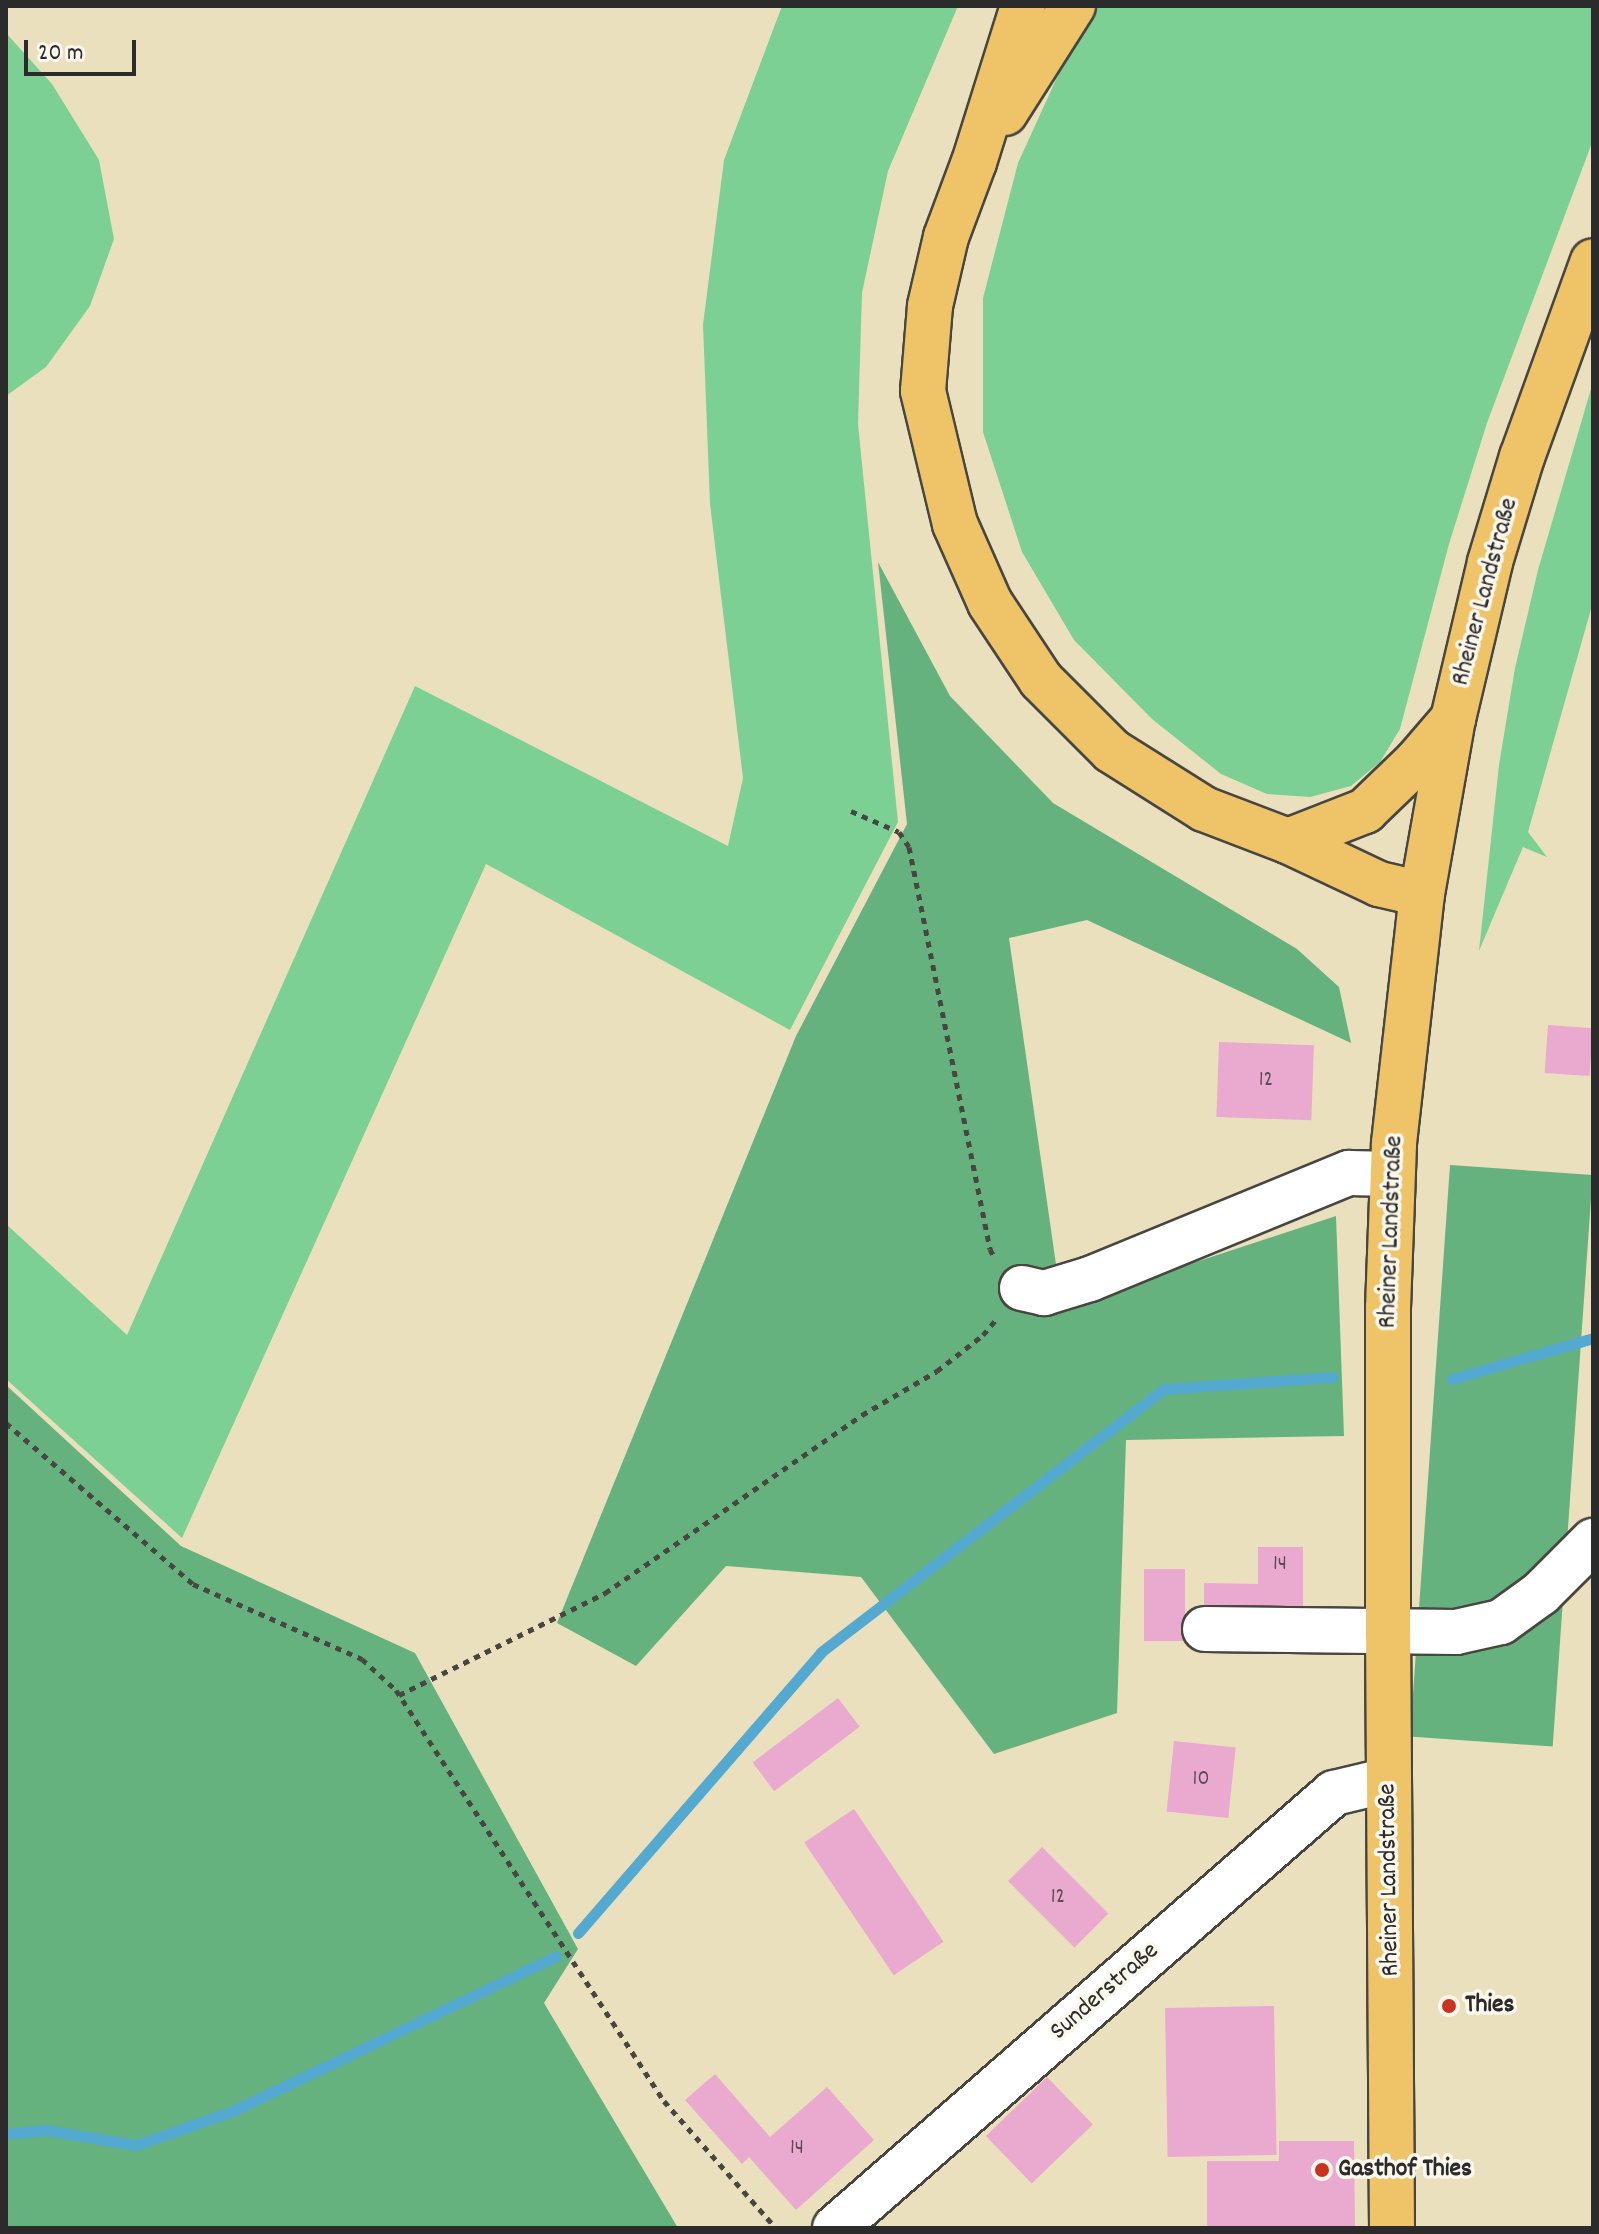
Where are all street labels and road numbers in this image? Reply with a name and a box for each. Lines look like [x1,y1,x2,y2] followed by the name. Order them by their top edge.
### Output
[1446,495,1526,689] street label: Rheiner Landstraße
[1373,1135,1411,1329] street label: Rheiner Landstraße
[1373,1783,1407,1977] street label: Rheiner Landstraße
[1044,1936,1166,2048] street label: Sunderstraße

